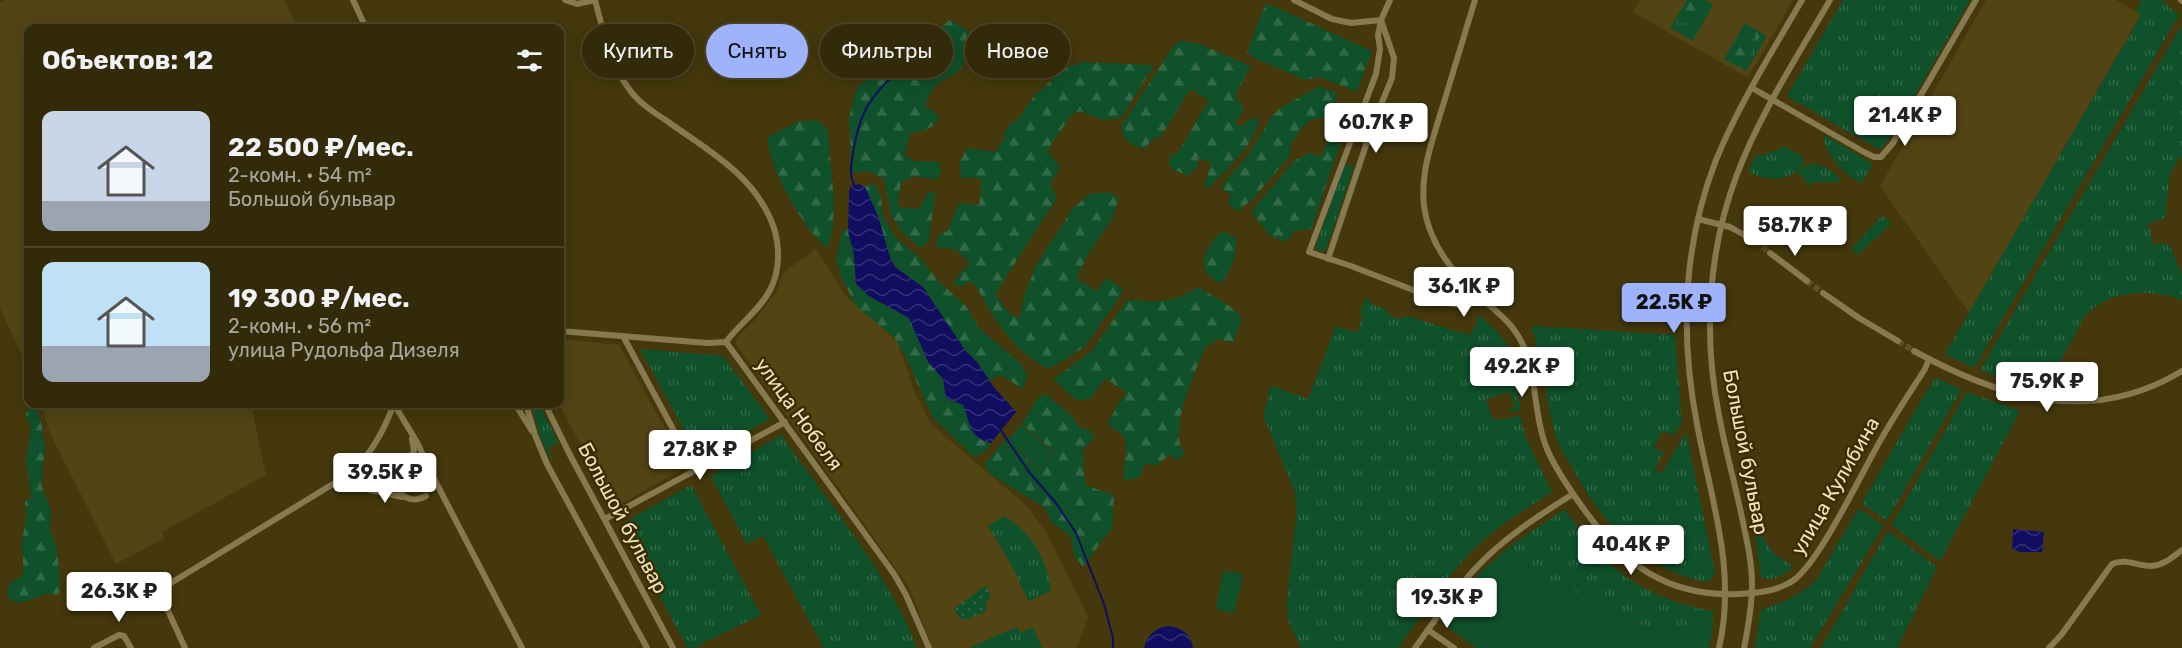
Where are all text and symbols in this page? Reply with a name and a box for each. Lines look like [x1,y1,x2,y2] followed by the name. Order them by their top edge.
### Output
[582,24,694,78] chip: Купить
[706,24,808,78] chip: Снять
[820,24,953,78] chip: Фильтры
[965,24,1070,78] chip: Новое
[513,44,546,77] icon: filters
[42,45,213,76] text: Объектов: 12
[1850,96,1960,147] pin: 21.4K ₽
[1321,103,1431,154] pin: 60.7K ₽
[1868,103,1942,127] text: 21.4K ₽
[1339,110,1413,134] text: 60.7K ₽
[228,132,414,163] text: 22 500 ₽/мес.
[90,135,162,207] icon: home
[228,163,372,187] text: 2-комн. · 54 m²
[228,187,396,211] text: Большой бульвар
[1740,206,1850,257] pin: 58.7K ₽
[1758,213,1832,237] text: 58.7K ₽
[1409,267,1519,318] pin: 36.1K ₽
[1428,274,1500,298] text: 36.1K ₽
[228,283,410,314] text: 19 300 ₽/мес.
[1619,283,1729,334] pin: 22.5K ₽
[90,286,162,358] icon: home
[1636,290,1712,314] text: 22.5K ₽
[228,314,371,338] text: 2-комн. · 56 m²
[228,338,460,362] text: улица Рудольфа Дизеля
[1467,347,1577,398] pin: 49.2K ₽
[750,353,848,475] street label: улица Нобеля
[1484,354,1560,378] text: 49.2K ₽
[1992,362,2102,413] pin: 75.9K ₽
[1718,367,1774,537] street label: Большой бульвар
[2010,369,2084,393] text: 75.9K ₽
[1786,413,1884,559] street label: улица Кулибина
[645,430,755,481] pin: 27.8K ₽
[663,437,737,461] text: 27.8K ₽
[573,438,673,598] street label: Большой бульвар
[330,453,440,504] pin: 39.5K ₽
[347,460,423,484] text: 39.5K ₽
[1576,525,1686,576] pin: 40.4K ₽
[1592,532,1670,556] text: 40.4K ₽
[64,572,174,623] pin: 26.3K ₽
[1392,578,1502,629] pin: 19.3K ₽
[81,579,157,603] text: 26.3K ₽
[1411,585,1483,609] text: 19.3K ₽

